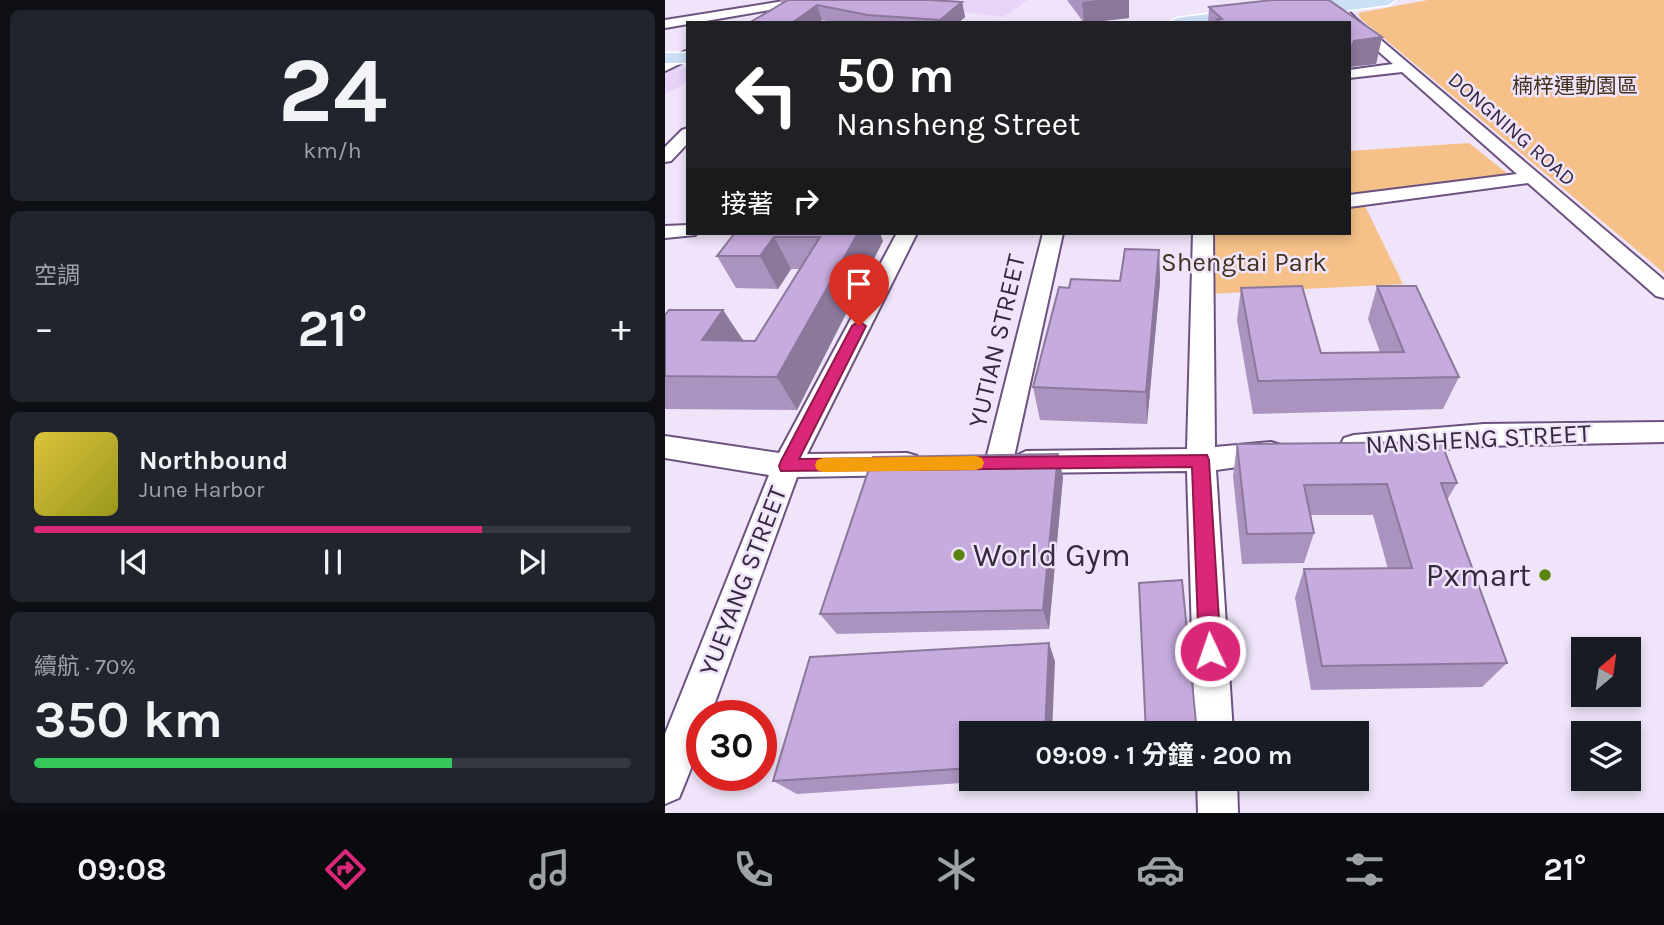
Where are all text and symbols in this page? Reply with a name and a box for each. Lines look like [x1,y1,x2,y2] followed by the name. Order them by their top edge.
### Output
[278,38,387,144] text: 24
[836,47,954,104] text: 50 m
[721,49,812,140] icon: left
[1443,67,1581,191] street label: DONGNING ROAD
[1512,74,1638,98] park label: 楠梓運動園區
[836,106,1080,143] text: Nansheng Street
[303,137,362,164] text: km/h
[787,182,825,220] icon: right
[721,189,773,220] text: 接著
[1161,247,1327,278] park label: Shengtai Park
[962,251,1032,431] street label: YUTIAN STREET
[829,254,889,326] pin
[34,262,80,289] text: 空調
[840,265,878,303] icon: arrive
[297,298,368,359] text: 21°
[34,306,54,351] text: −
[611,306,631,351] text: +
[1364,418,1592,460] street label: NANSHENG STREET
[139,445,288,476] text: Northbound
[139,476,264,503] text: June Harbor
[693,482,793,680] street label: YUEYANG STREET
[973,537,1131,574] place label: World Gym
[115,543,153,581] icon: previous
[314,543,352,581] icon: pause
[513,543,551,581] icon: next
[951,547,967,563] marker: World Gym
[1426,557,1531,594] place label: Pxmart
[1537,567,1553,583] marker: Pxmart
[1173,614,1247,688] position arrow
[1571,637,1641,707] north arrow
[1571,637,1641,791] map controls
[34,653,136,680] text: 續航 · 70%
[34,689,223,750] text: 350 km
[686,700,777,791] speed limit sign: 30
[1571,721,1641,791] button: layers
[1036,740,1292,771] text: 09:09 · 1 分鐘 · 200 m
[321,845,370,894] icon: directions
[525,845,574,894] icon: music
[729,845,778,894] icon: phone
[932,845,981,894] icon: climate
[1136,845,1185,894] icon: car
[1340,845,1389,894] icon: filters
[77,851,167,888] text: 09:08
[1543,851,1587,888] text: 21°

